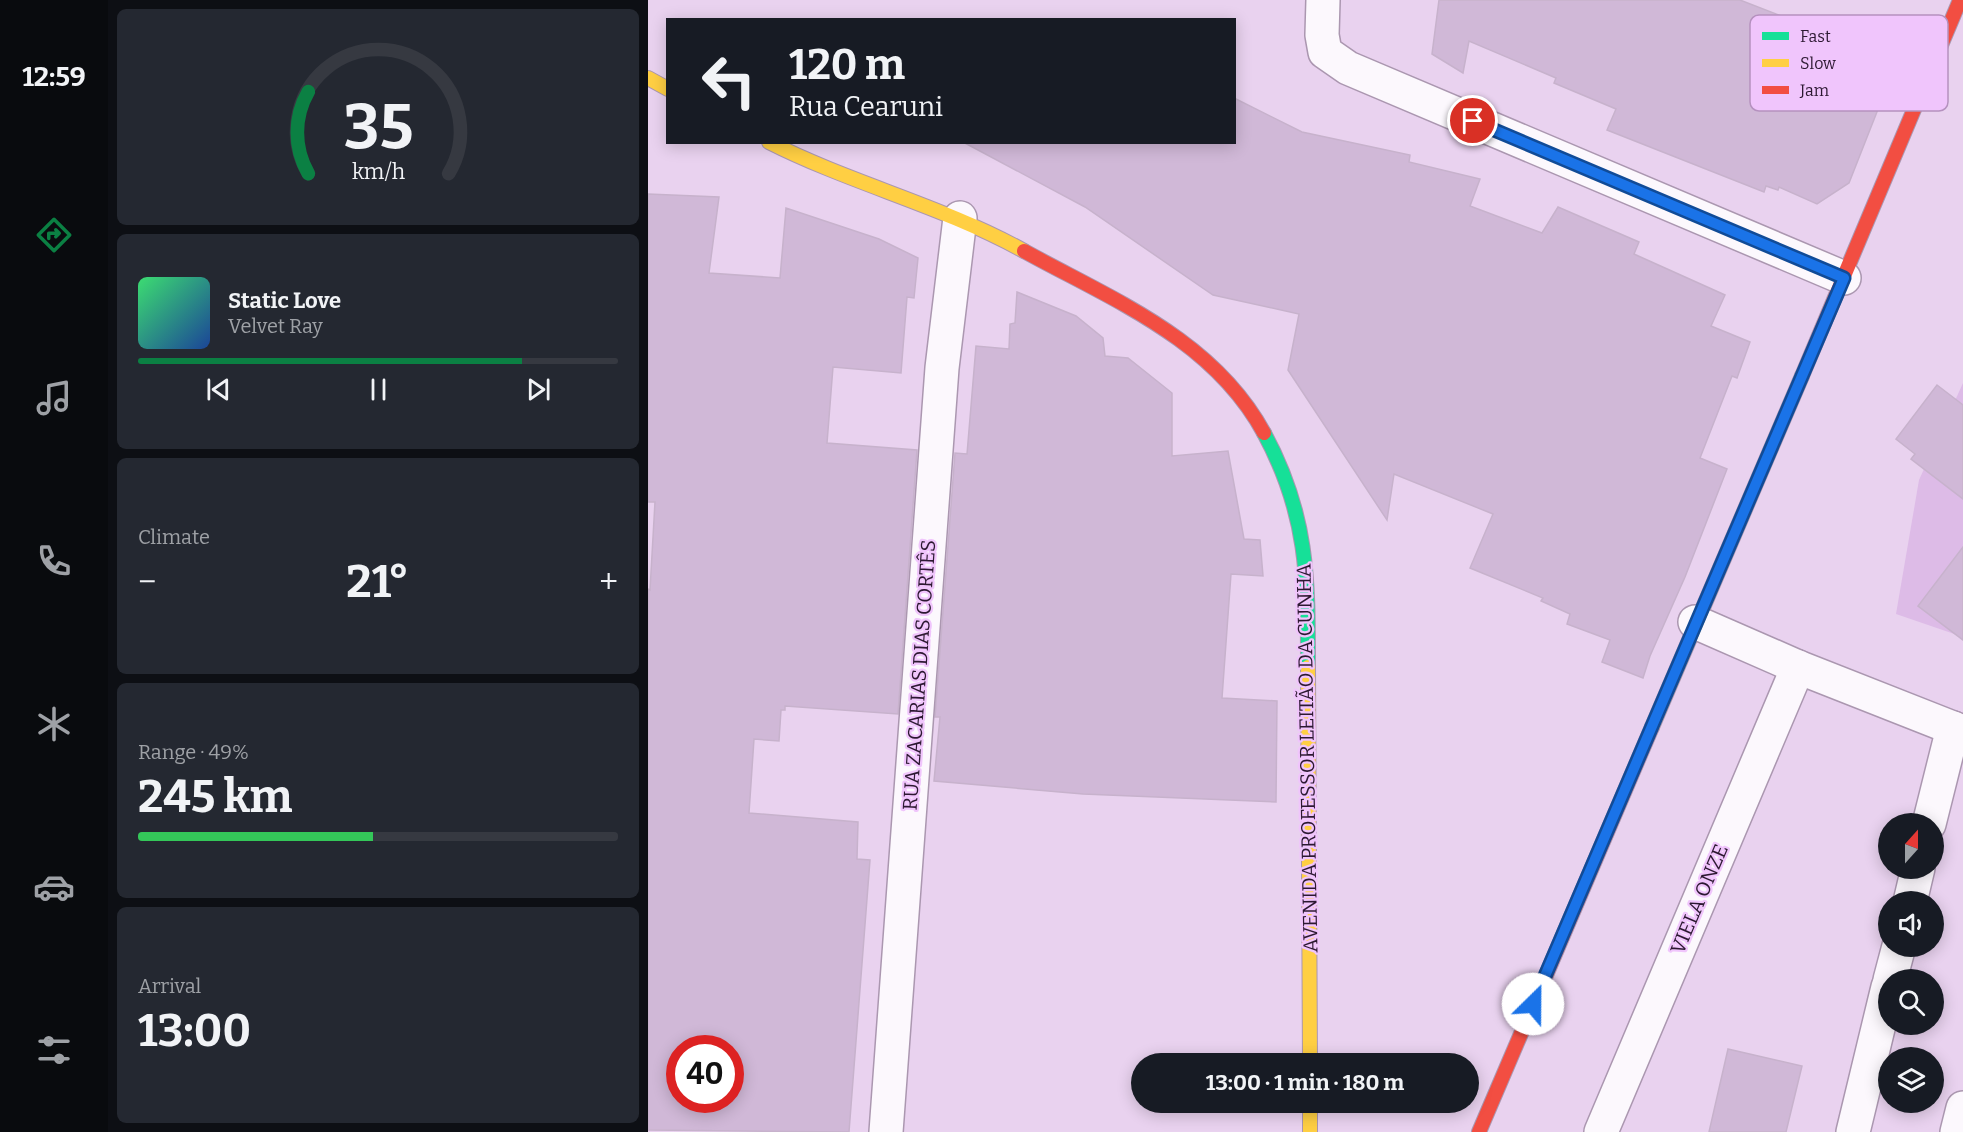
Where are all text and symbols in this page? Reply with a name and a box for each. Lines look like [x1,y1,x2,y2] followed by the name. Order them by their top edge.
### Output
[1750,15,1948,111] legend
[1800,27,1831,46] text: Fast
[789,40,905,90] text: 120 m
[690,42,768,120] icon: left
[1800,54,1836,73] text: Slow
[22,61,86,93] text: 12:59
[1799,81,1829,100] text: Jam
[343,90,413,165] text: 35
[789,91,943,123] text: Rua Cearuni
[1447,95,1498,146] pin
[1456,104,1489,137] icon: arrive
[351,159,405,185] text: km/h
[33,214,75,256] icon: directions
[228,287,341,314] text: Static Love
[228,314,323,338] text: Velvet Ray
[202,373,235,406] icon: previous
[362,373,395,406] icon: pause
[522,373,555,406] icon: next
[33,377,75,419] icon: music
[138,525,210,549] text: Climate
[898,539,940,811] street label: RUA ZACARIAS DIAS CORTÊS
[33,540,75,582] icon: phone
[346,555,409,609] text: 21°
[138,562,156,602] text: −
[599,562,618,602] text: +
[1292,562,1322,953] street label: AVENIDA PROFESSOR LEITÃO DA CUNHA
[33,703,75,745] icon: climate
[138,740,249,764] text: Range · 49%
[138,770,293,824] text: 245 km
[1878,813,1944,879] north arrow
[1878,813,1944,1113] map controls
[1665,841,1733,957] street label: VIELA ONZE
[33,866,75,908] icon: car
[1878,891,1944,957] button: sound
[1878,969,1944,1035] button: search
[1501,972,1565,1036] position arrow
[138,974,201,998] text: Arrival
[138,1004,251,1058] text: 13:00
[33,1029,75,1071] icon: filters
[666,1035,744,1113] speed limit sign: 40
[1878,1047,1944,1113] button: layers
[1206,1069,1404,1096] text: 13:00 · 1 min · 180 m

